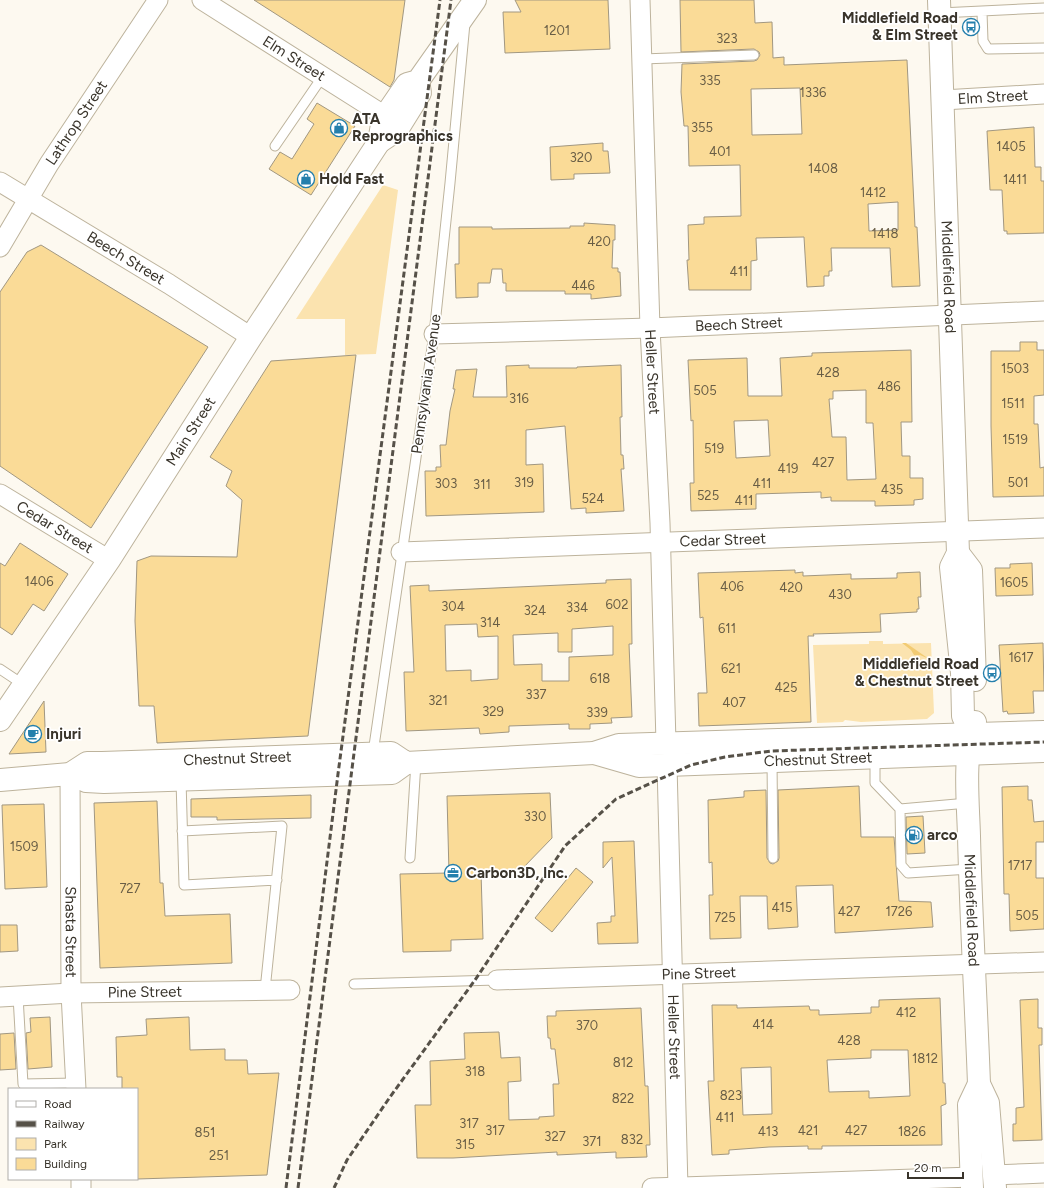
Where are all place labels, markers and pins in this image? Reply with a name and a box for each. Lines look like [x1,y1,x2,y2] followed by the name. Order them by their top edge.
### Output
[842,9,958,44] place label: Middlefield Road & Elm Street
[961,17,981,37] bus stop icon: Middlefield Road & Elm Street
[352,110,453,145] place label: ATA Reprographics
[329,118,349,138] shop icon: ATA Reprographics
[296,169,316,189] shop icon: Hold Fast
[319,170,384,188] place label: Hold Fast
[855,655,979,690] place label: Middlefield Road & Chestnut Street
[982,663,1002,683] bus stop icon: Middlefield Road & Chestnut Street
[23,724,43,744] cafe icon: Injuri
[46,725,81,743] place label: Injuri
[904,825,924,845] fuel station icon: arco
[927,826,958,844] place label: arco
[443,863,463,883] office icon: Carbon3D, Inc.
[466,864,568,882] place label: Carbon3D, Inc.

